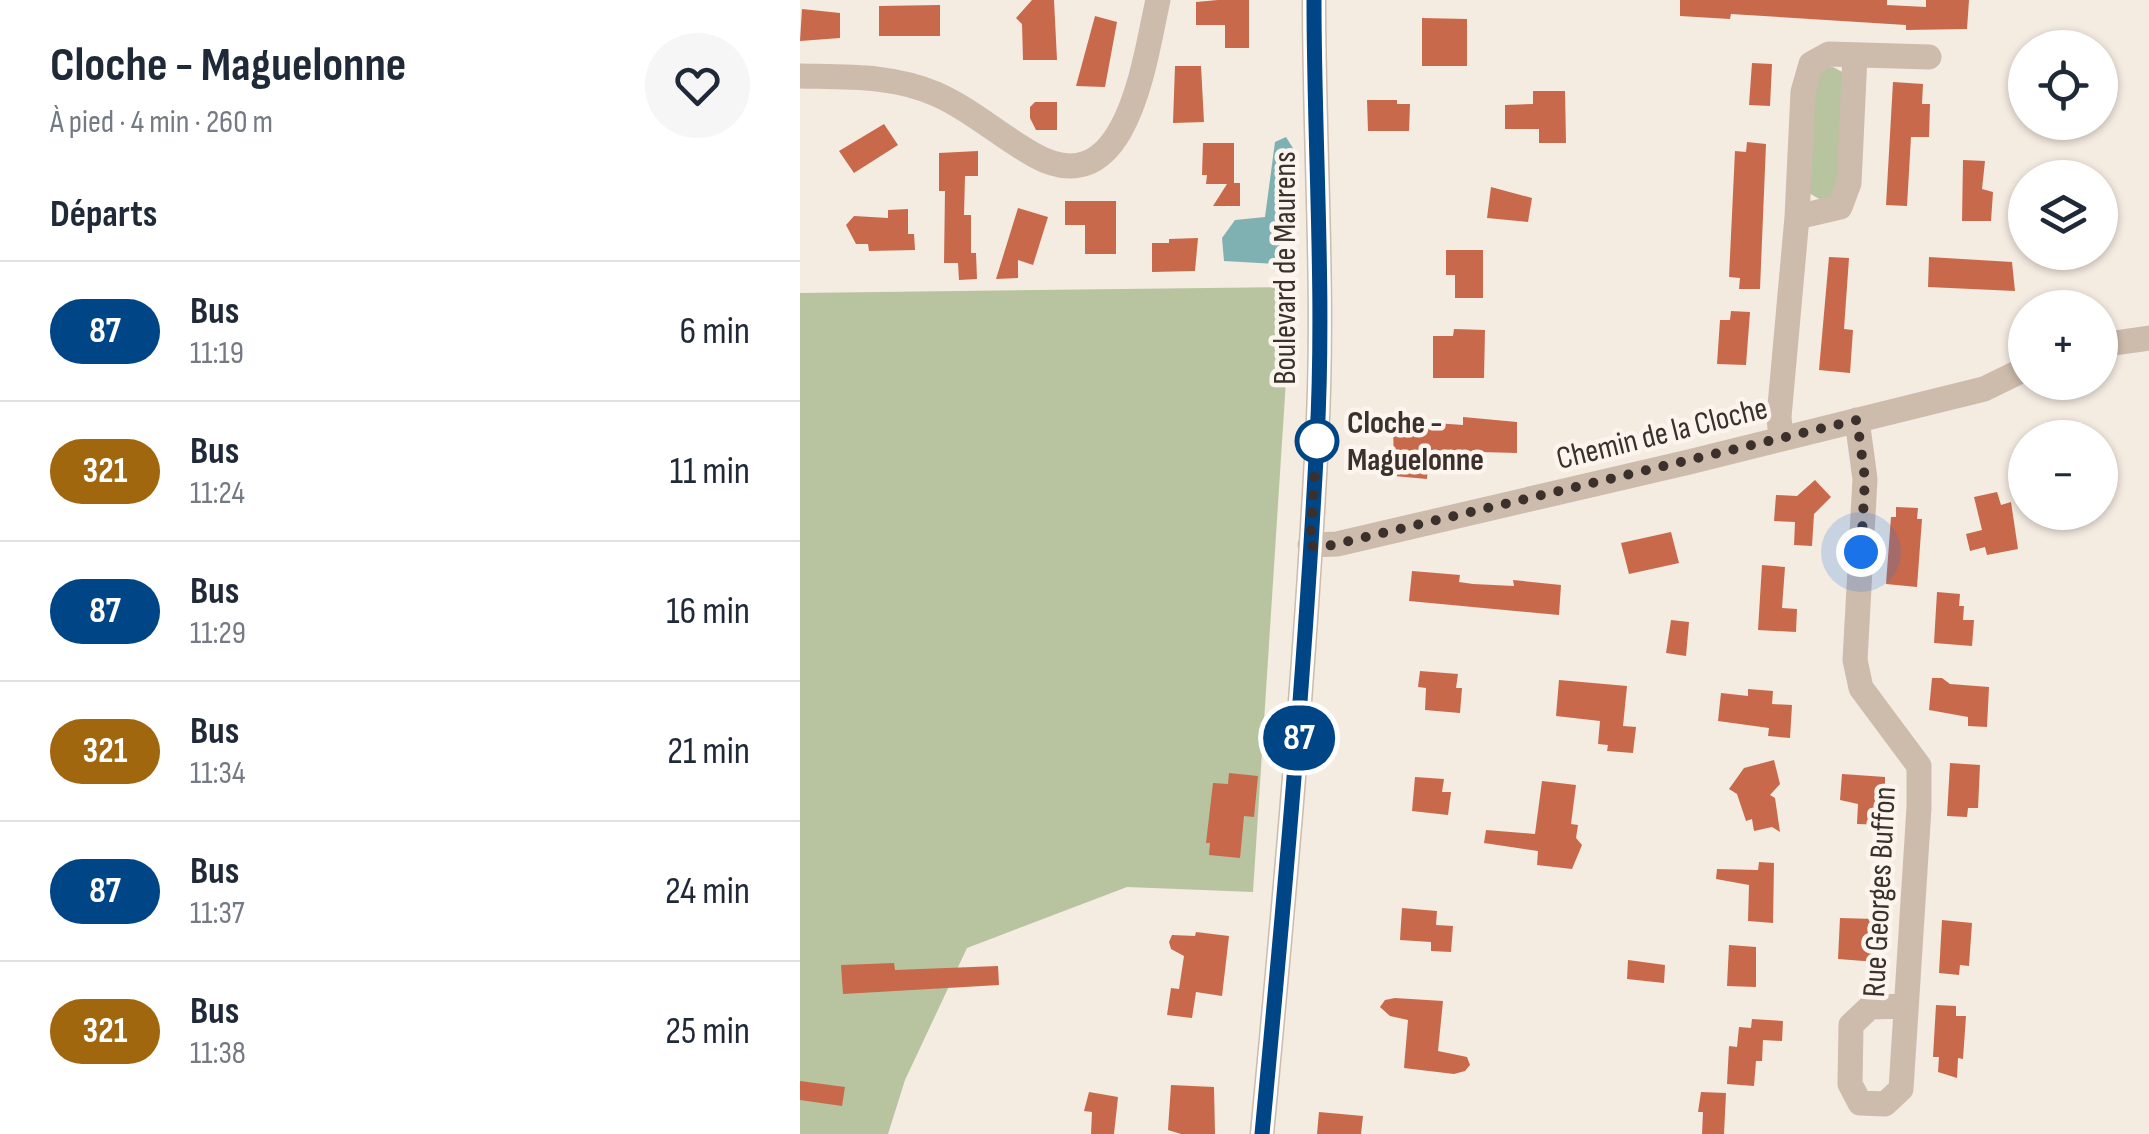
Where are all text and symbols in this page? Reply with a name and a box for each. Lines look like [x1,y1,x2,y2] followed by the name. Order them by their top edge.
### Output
[2008,30,2118,530] map controls
[2008,30,2118,140] button: locate
[645,33,750,138] button: heart
[50,37,406,94] text: Cloche - Maguelonne
[50,103,273,142] text: À pied · 4 min · 260 m
[1266,151,1305,385] street label: Boulevard de Maurens
[2008,160,2118,270] button: layers
[50,192,157,237] text: Départs
[190,289,239,334] text: Bus
[2008,290,2118,400] button: +
[680,309,750,354] text: 6 min
[89,310,121,353] text: 87
[190,334,244,373] text: 11:19
[1552,389,1772,479] street label: Chemin de la Cloche
[1347,404,1484,480] place label: Cloche - Maguelonne
[1296,420,1338,462] marker: Cloche - Maguelonne
[2008,420,2118,530] button: −
[190,429,239,474] text: Bus
[670,449,750,494] text: 11 min
[83,450,127,493] text: 321
[190,474,245,513] text: 11:24
[1836,527,1886,577] your location
[190,569,239,614] text: Bus
[666,589,750,634] text: 16 min
[89,590,121,633] text: 87
[190,614,246,653] text: 11:29
[1254,706,1344,770] line badge: 87
[190,709,239,754] text: Bus
[1283,717,1315,760] text: 87
[667,729,750,774] text: 21 min
[83,730,127,773] text: 321
[190,754,245,793] text: 11:34
[1855,786,1905,998] street label: Rue Georges Buffon
[190,849,239,894] text: Bus
[665,869,750,914] text: 24 min
[89,870,121,913] text: 87
[190,894,245,933] text: 11:37
[190,989,239,1034] text: Bus
[665,1009,750,1054] text: 25 min
[83,1010,127,1053] text: 321
[190,1034,246,1073] text: 11:38

